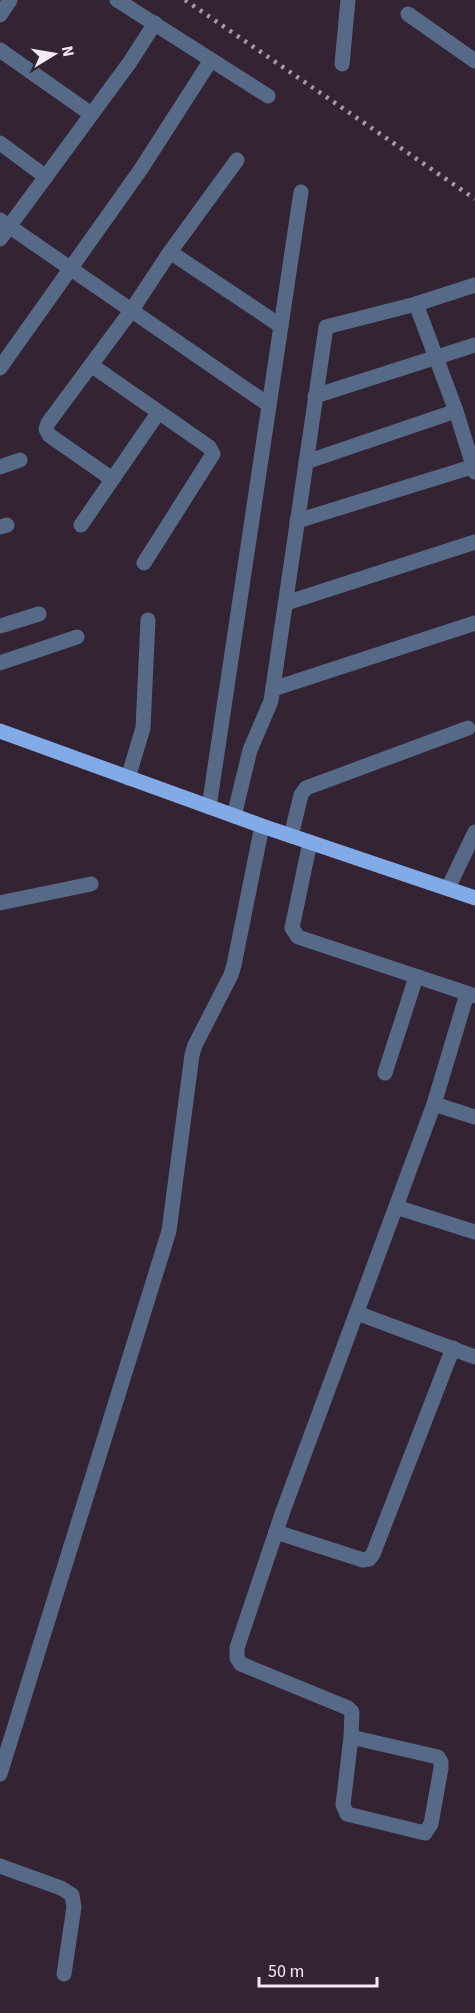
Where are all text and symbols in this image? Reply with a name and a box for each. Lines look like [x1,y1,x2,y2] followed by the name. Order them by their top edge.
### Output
[24,24,84,84] north arrow
[56,44,80,59] text: N
[259,1950,378,1988] scale bar
[268,1959,304,1984] text: 50 m

